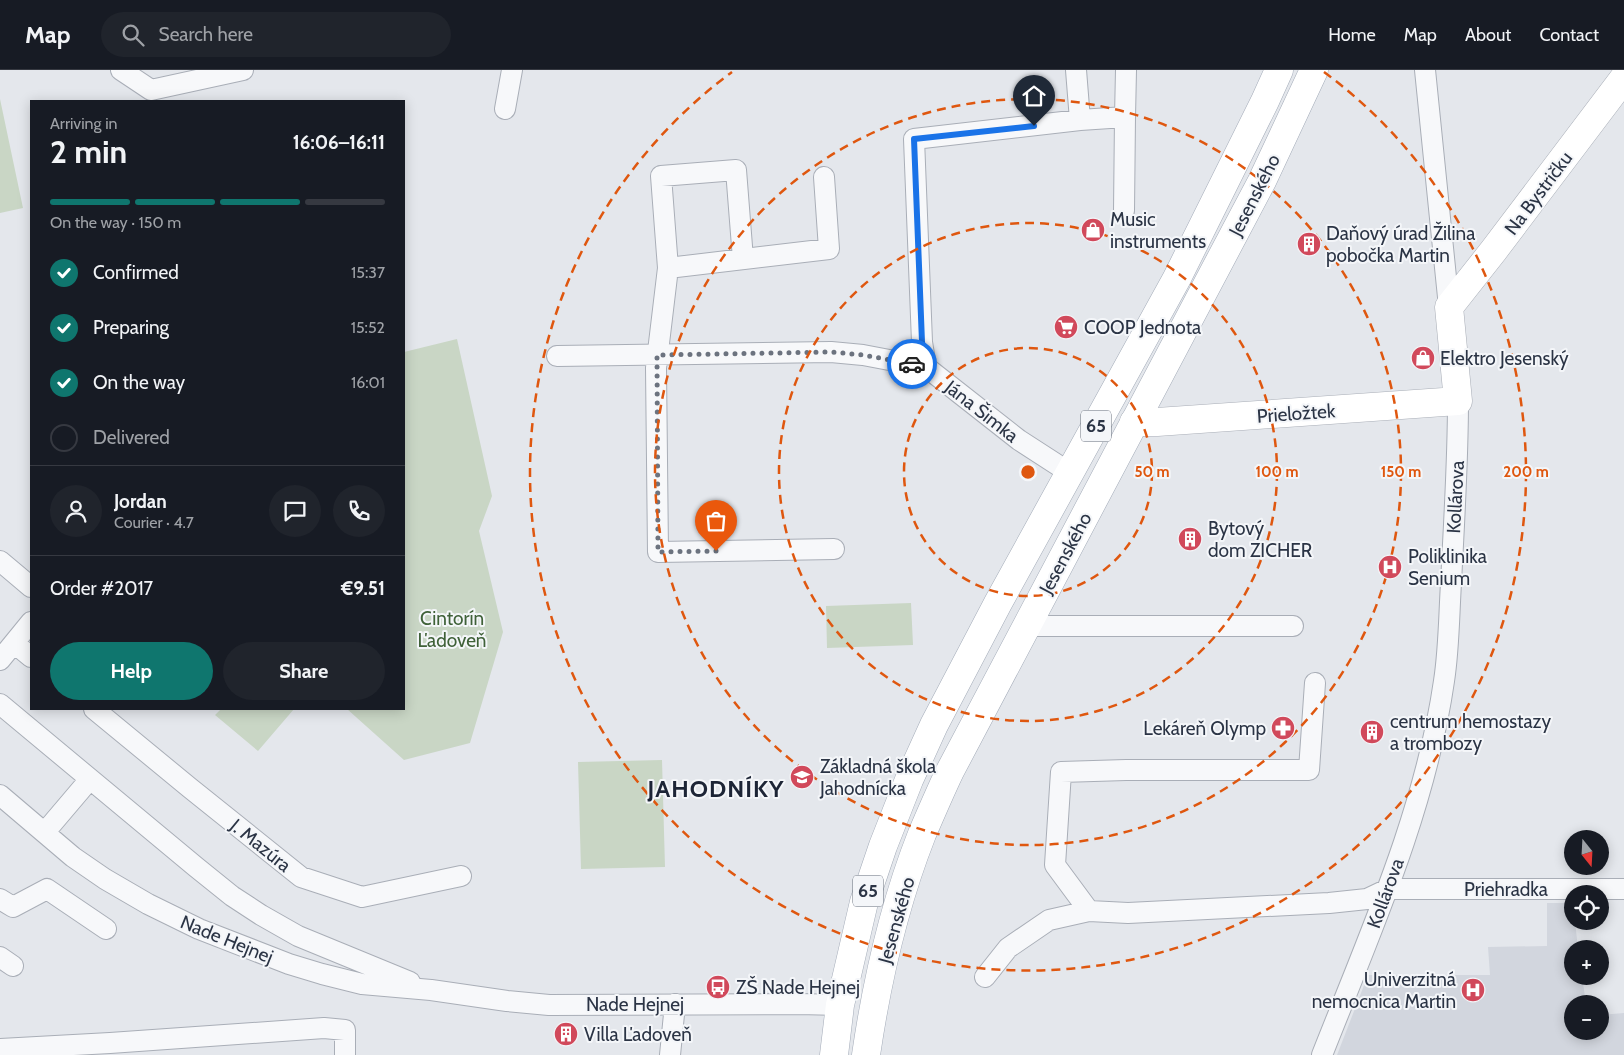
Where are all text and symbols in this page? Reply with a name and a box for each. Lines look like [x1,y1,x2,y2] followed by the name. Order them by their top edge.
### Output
[101,12,451,57] search box
[25,20,71,49] text: Map
[119,21,147,49] icon: search
[159,23,253,46] text: Search here
[1328,24,1376,46] text: Home
[1404,24,1437,46] text: Map
[1465,24,1511,46] text: About
[1539,24,1599,46] text: Contact
[1013,75,1055,126] pin
[1020,82,1048,110] icon: home
[50,114,117,133] text: Arriving in
[293,131,385,154] text: 16:06–16:11
[50,132,127,171] text: 2 min
[1500,147,1577,240] street label: Na Bystričku
[1224,150,1285,241] street label: Jesenského
[1110,208,1206,253] place label: Music instruments
[50,213,181,232] text: On the way · 150 m
[1080,217,1106,243] shop icon: Music instruments
[1326,221,1475,267] place label: Daňový úrad Žilina pobočka Martin
[1296,231,1322,257] building icon: Daňový úrad Žilina pobočka Martin
[50,259,78,287] icon: check
[93,261,179,284] text: Confirmed
[351,263,385,282] text: 15:37
[50,314,78,342] icon: check
[1053,314,1079,340] supermarket icon: COOP Jednota
[93,316,169,339] text: Preparing
[1084,316,1201,339] place label: COOP Jednota
[351,318,385,337] text: 15:52
[887,339,937,389] courier
[1410,345,1436,371] shop icon: Elektro Jesenský
[1440,347,1569,370] place label: Elektro Jesenský
[898,350,926,378] icon: car
[50,369,78,397] icon: check
[93,371,185,394] text: On the way
[351,373,385,392] text: 16:01
[940,374,1024,447] street label: Jána Šimka
[1256,399,1337,428] street label: Prieložtek
[1081,411,1111,442] road number: 65
[93,426,170,449] text: Delivered
[1442,460,1469,534] street label: Kollárova
[1019,463,1037,481] centre of rings
[1134,463,1170,481] text: 50 m
[1255,463,1299,481] text: 100 m
[1381,463,1421,481] text: 150 m
[1503,463,1549,481] text: 200 m
[50,485,102,537] button: person
[269,485,321,537] button: chat
[333,485,385,537] button: phone
[114,490,167,513] text: Jordan
[695,500,737,551] pin
[702,507,730,535] icon: bag
[1034,509,1096,599] street label: Jesenského
[114,513,194,532] text: Courier · 4.7
[1208,517,1313,562] place label: Bytový dom ZICHER
[1177,526,1203,552] building icon: Bytový dom ZICHER
[1408,545,1487,590] place label: Poliklinika Senium
[1377,554,1403,580] hospital icon: Poliklinika Senium
[50,577,153,600] text: Order #2017
[341,577,385,600] text: €9.51
[418,607,487,652] park label: Cintorín Ľadoveň
[50,642,213,700] button: Help
[223,642,385,700] button: Share
[1390,710,1551,755] place label: centrum hemostazy a trombozy
[1270,715,1296,741] pharmacy icon: Lekáreň Olymp
[1143,717,1266,740] place label: Lekáreň Olymp
[1359,719,1385,745] building icon: centrum hemostazy a trombozy
[819,755,936,800] place label: Základná škola Jahodnícka
[789,764,815,790] school or university icon: Základná škola Jahodnícka
[646,774,785,803] district label: JAHODNÍKY
[225,813,296,877] street label: J. Mazúra
[1564,830,1609,875] north arrow
[1564,830,1609,1040] map controls
[1362,855,1409,931] street label: Kollárova
[873,874,920,967] street label: Jesenského
[853,876,883,906] road number: 65
[1464,878,1548,901] street label: Priehradka
[1564,885,1609,930] button: locate
[177,910,277,969] street label: Nade Hejnej
[1564,940,1609,985] button: +
[1312,968,1456,1013] place label: Univerzitná nemocnica Martin
[705,974,731,1000] bus stop icon: ZŠ Nade Hejnej
[736,975,860,999] place label: ZŠ Nade Hejnej
[1460,977,1486,1003] hospital icon: Univerzitná nemocnica Martin
[586,993,684,1016] street label: Nade Hejnej
[1564,995,1609,1040] button: −
[553,1021,579,1047] building icon: Villa Ľadoveň
[584,1023,692,1046] place label: Villa Ľadoveň

